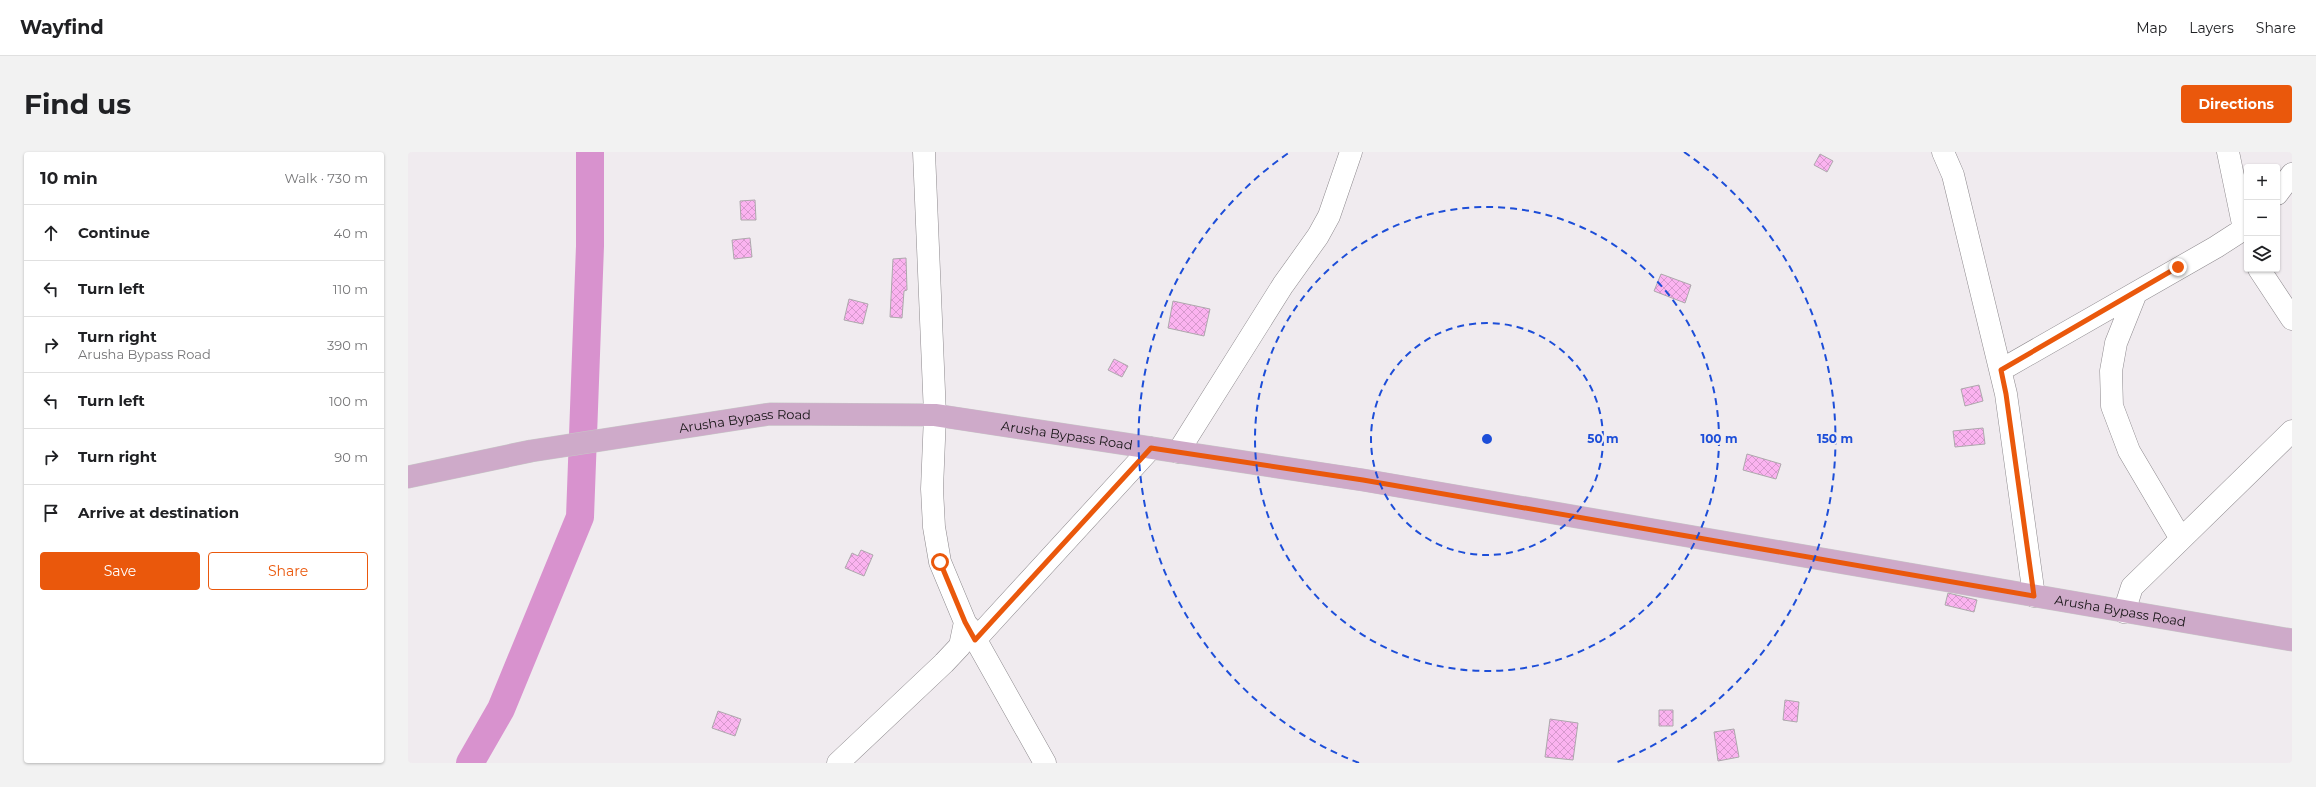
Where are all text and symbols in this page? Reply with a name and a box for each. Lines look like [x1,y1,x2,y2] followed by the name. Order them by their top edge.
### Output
[20,16,104,39] text: Wayfind
[2136,19,2167,37] text: Map
[2189,19,2234,37] text: Layers
[2256,19,2296,37] text: Share
[2181,85,2292,123] button: Directions
[24,87,131,121] text: Find us
[2244,164,2280,272] map controls
[2244,164,2280,200] button: +
[40,168,98,188] text: 10 min
[285,170,368,186] text: Walk · 730 m
[2244,200,2280,236] button: −
[40,222,62,244] icon: ahead
[78,223,150,242] text: Continue
[334,225,368,241] text: 40 m
[2244,236,2280,272] button: layers
[2169,258,2187,276] route end
[40,278,62,300] icon: left
[78,279,145,298] text: Turn left
[333,281,368,297] text: 110 m
[78,327,157,346] text: Turn right
[40,334,62,356] icon: right
[327,337,368,353] text: 390 m
[78,346,211,362] text: Arusha Bypass Road
[40,390,62,412] icon: left
[78,391,145,410] text: Turn left
[329,393,368,409] text: 100 m
[678,406,811,436] street label: Arusha Bypass Road
[1000,417,1134,453] street label: Arusha Bypass Road
[1587,431,1619,446] text: 50 m
[1701,431,1737,446] text: 100 m
[1817,431,1853,446] text: 150 m
[1480,432,1494,446] centre of rings
[40,446,62,468] icon: right
[78,447,157,466] text: Turn right
[334,449,368,465] text: 90 m
[40,502,62,524] icon: arrive
[78,503,239,522] text: Arrive at destination
[40,552,200,590] button: Save
[208,552,368,590] button: Share
[931,553,949,571] route start
[2053,591,2187,630] street label: Arusha Bypass Road

